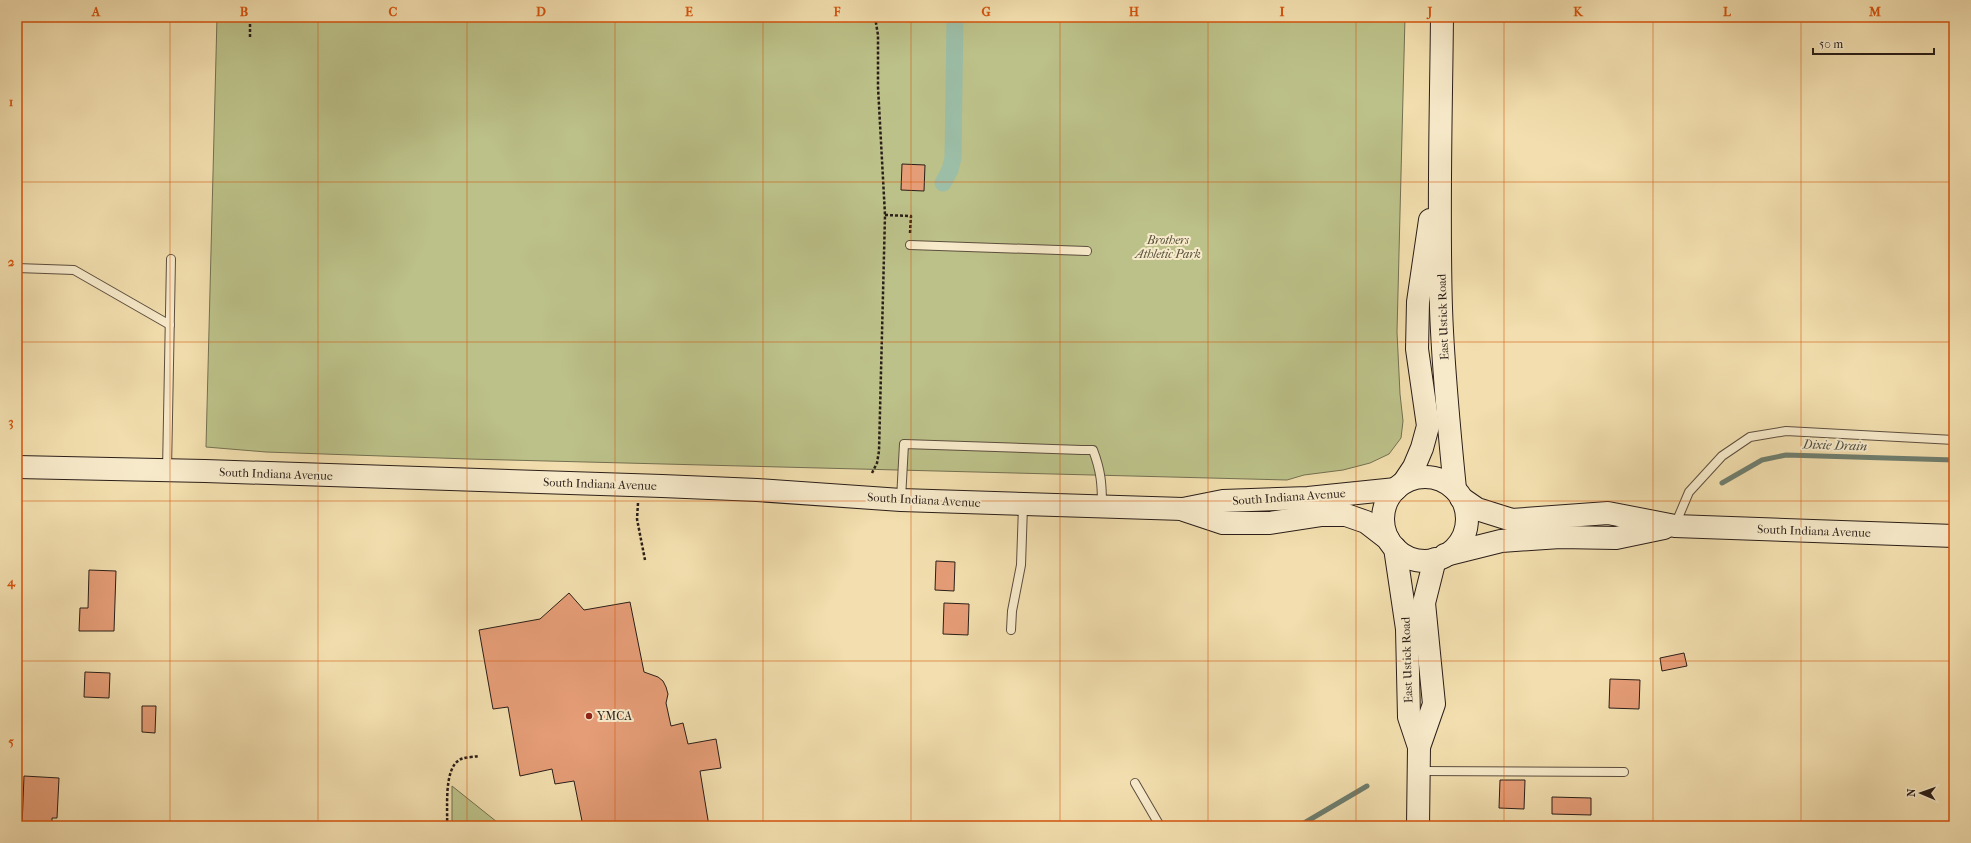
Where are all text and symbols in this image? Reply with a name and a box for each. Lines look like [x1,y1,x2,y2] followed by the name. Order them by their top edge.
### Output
[91,4,101,19] text: A
[240,4,249,19] text: B
[389,4,398,19] text: C
[536,4,546,19] text: D
[685,4,693,19] text: E
[833,4,841,19] text: F
[981,4,991,19] text: G
[1129,4,1140,19] text: H
[1279,4,1285,19] text: I
[1426,4,1433,20] text: J
[1573,4,1584,19] text: K
[1723,4,1732,19] text: L
[1868,4,1881,19] text: M
[1813,30,1934,56] scale bar
[1819,37,1843,51] text: 50 m
[9,94,14,109] text: 1
[1133,233,1201,261] park label: Brothers Athletic Park
[8,254,15,269] text: 2
[1434,273,1452,360] street label: East Ustick Road
[8,414,14,430] text: 3
[1802,436,1867,454] water label: Dixie Drain
[219,465,333,483] street label: South Indiana Avenue
[543,475,657,493] street label: South Indiana Avenue
[1232,486,1346,508] street label: South Indiana Avenue
[867,490,981,510] street label: South Indiana Avenue
[1757,522,1871,540] street label: South Indiana Avenue
[6,574,16,590] text: 4
[1398,616,1416,703] street label: East Ustick Road
[596,709,632,723] place label: YMCA
[584,711,594,721] marker: YMCA
[8,734,14,749] text: 5
[1901,773,1941,813] north arrow
[1905,788,1918,797] text: N

